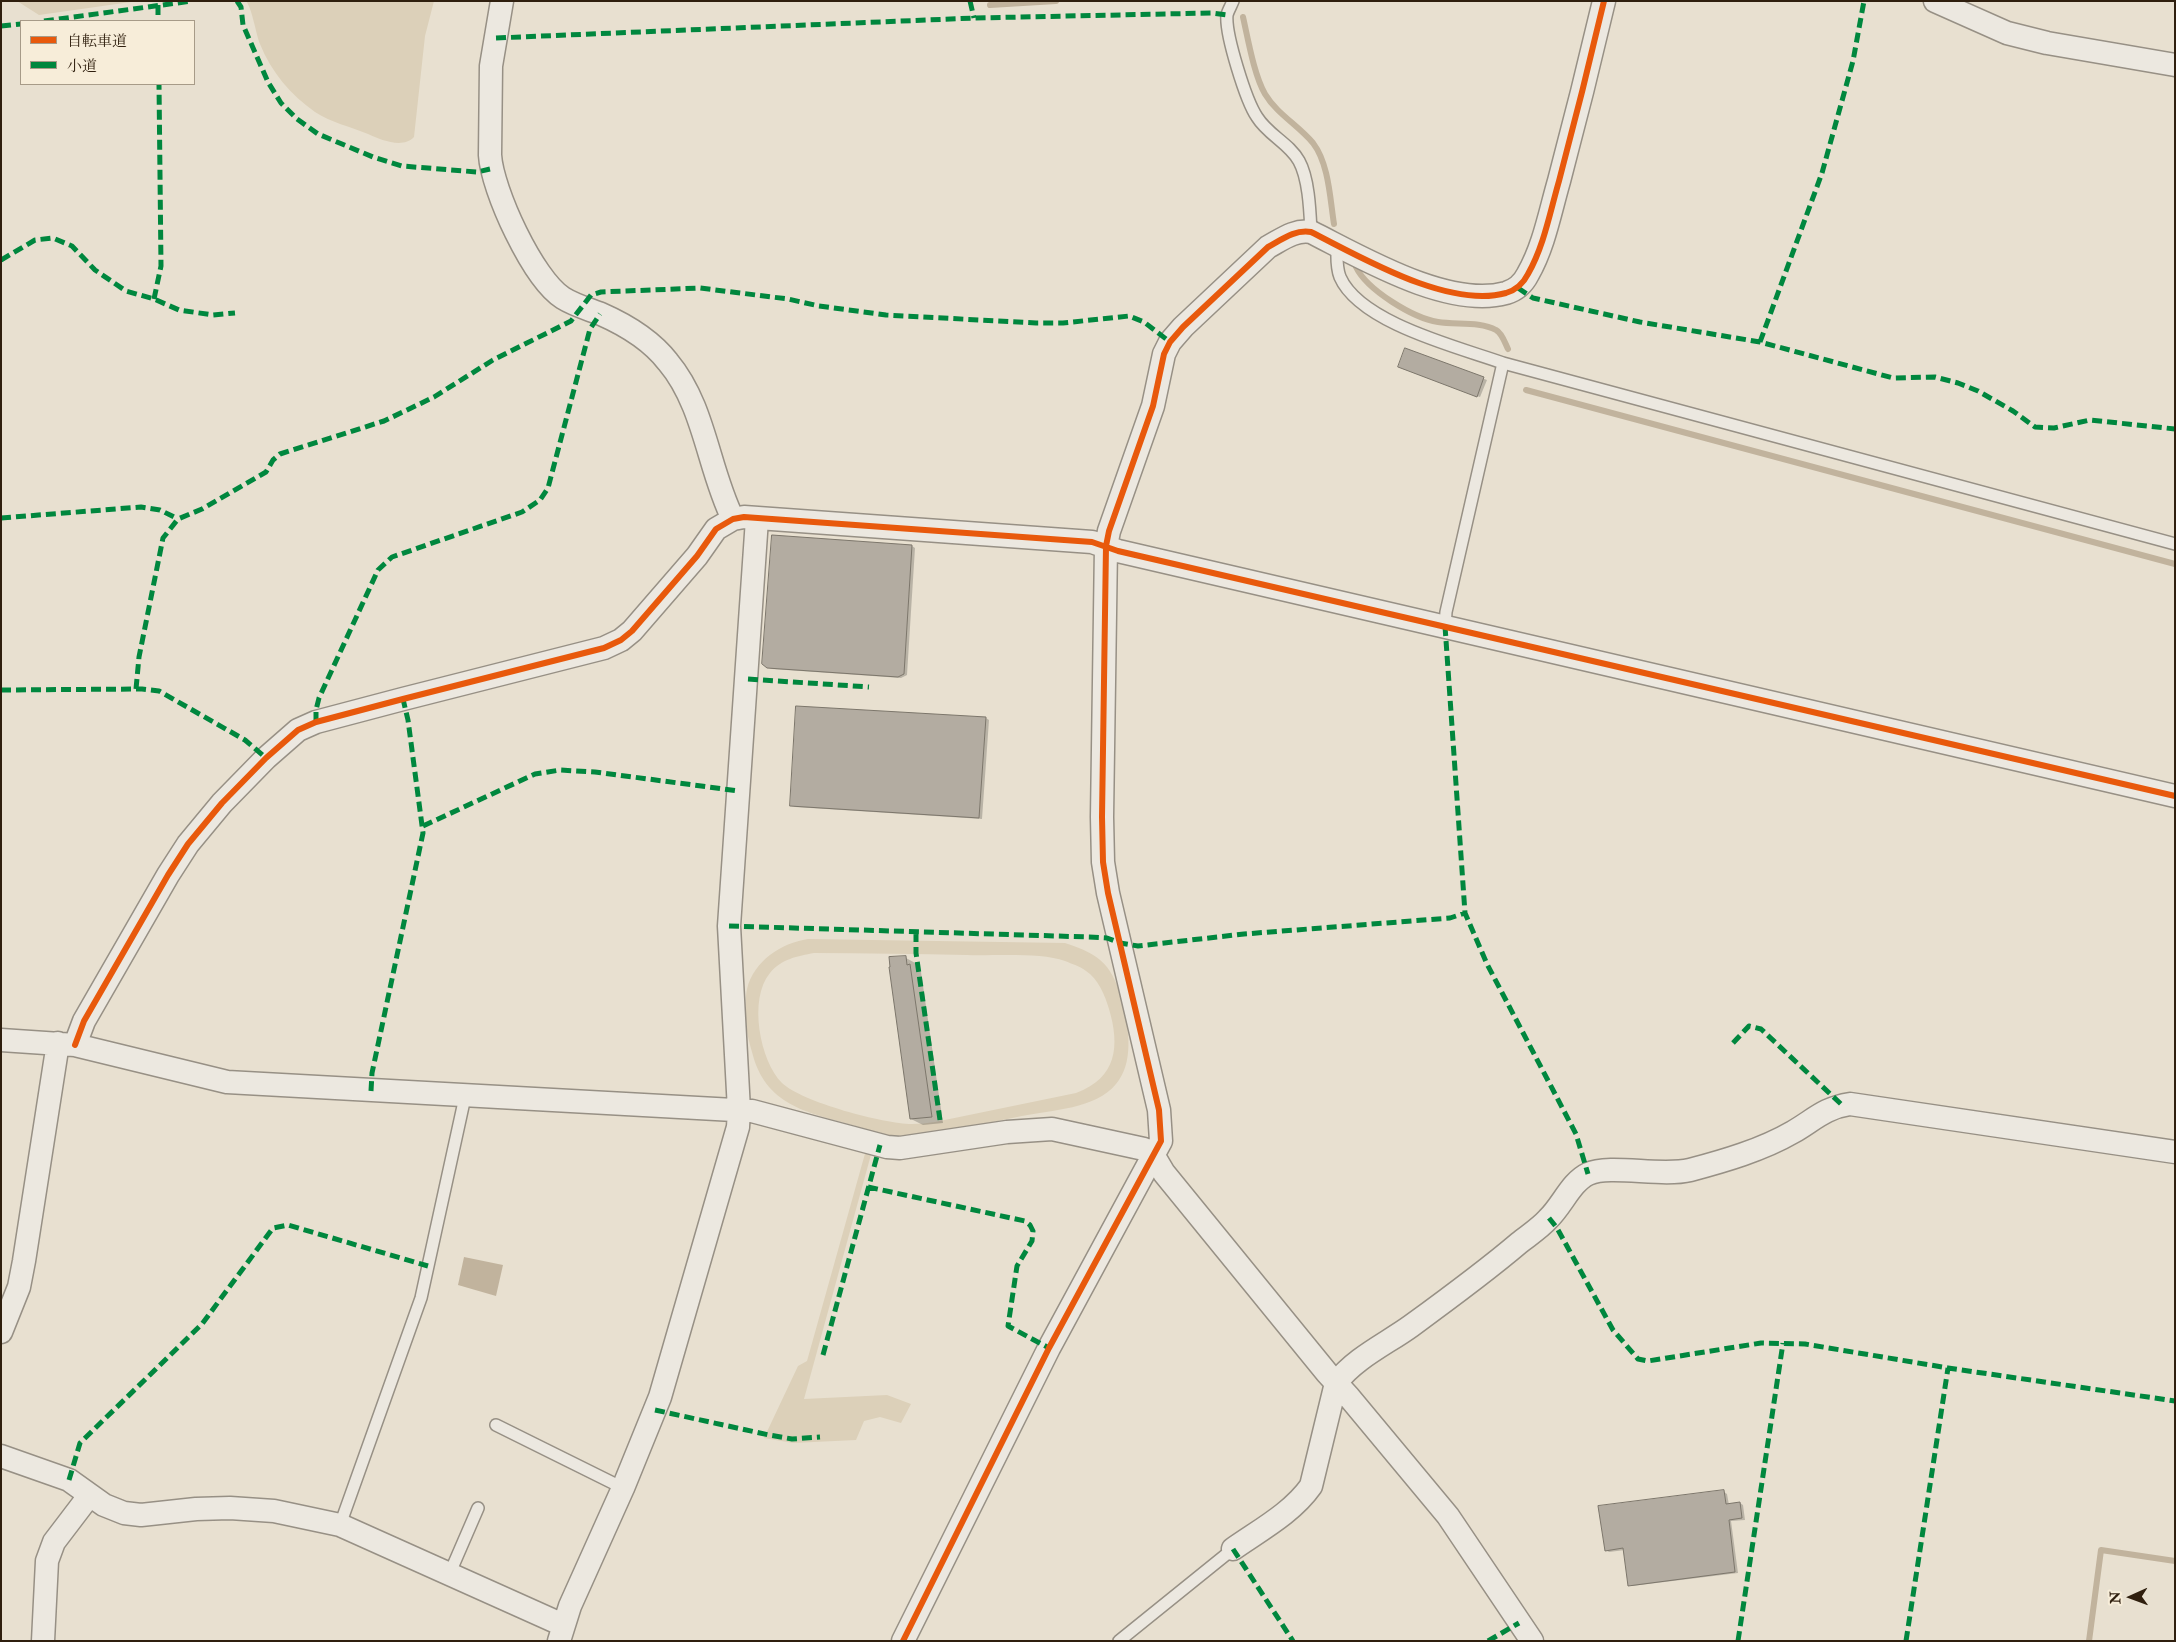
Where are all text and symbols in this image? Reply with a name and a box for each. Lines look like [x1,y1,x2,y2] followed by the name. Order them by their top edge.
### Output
[20,20,195,85] legend
[67,32,127,51] text: 自転車道
[67,57,97,76] text: 小道
[2106,1572,2156,1622] north arrow
[2107,1591,2124,1604] text: N

